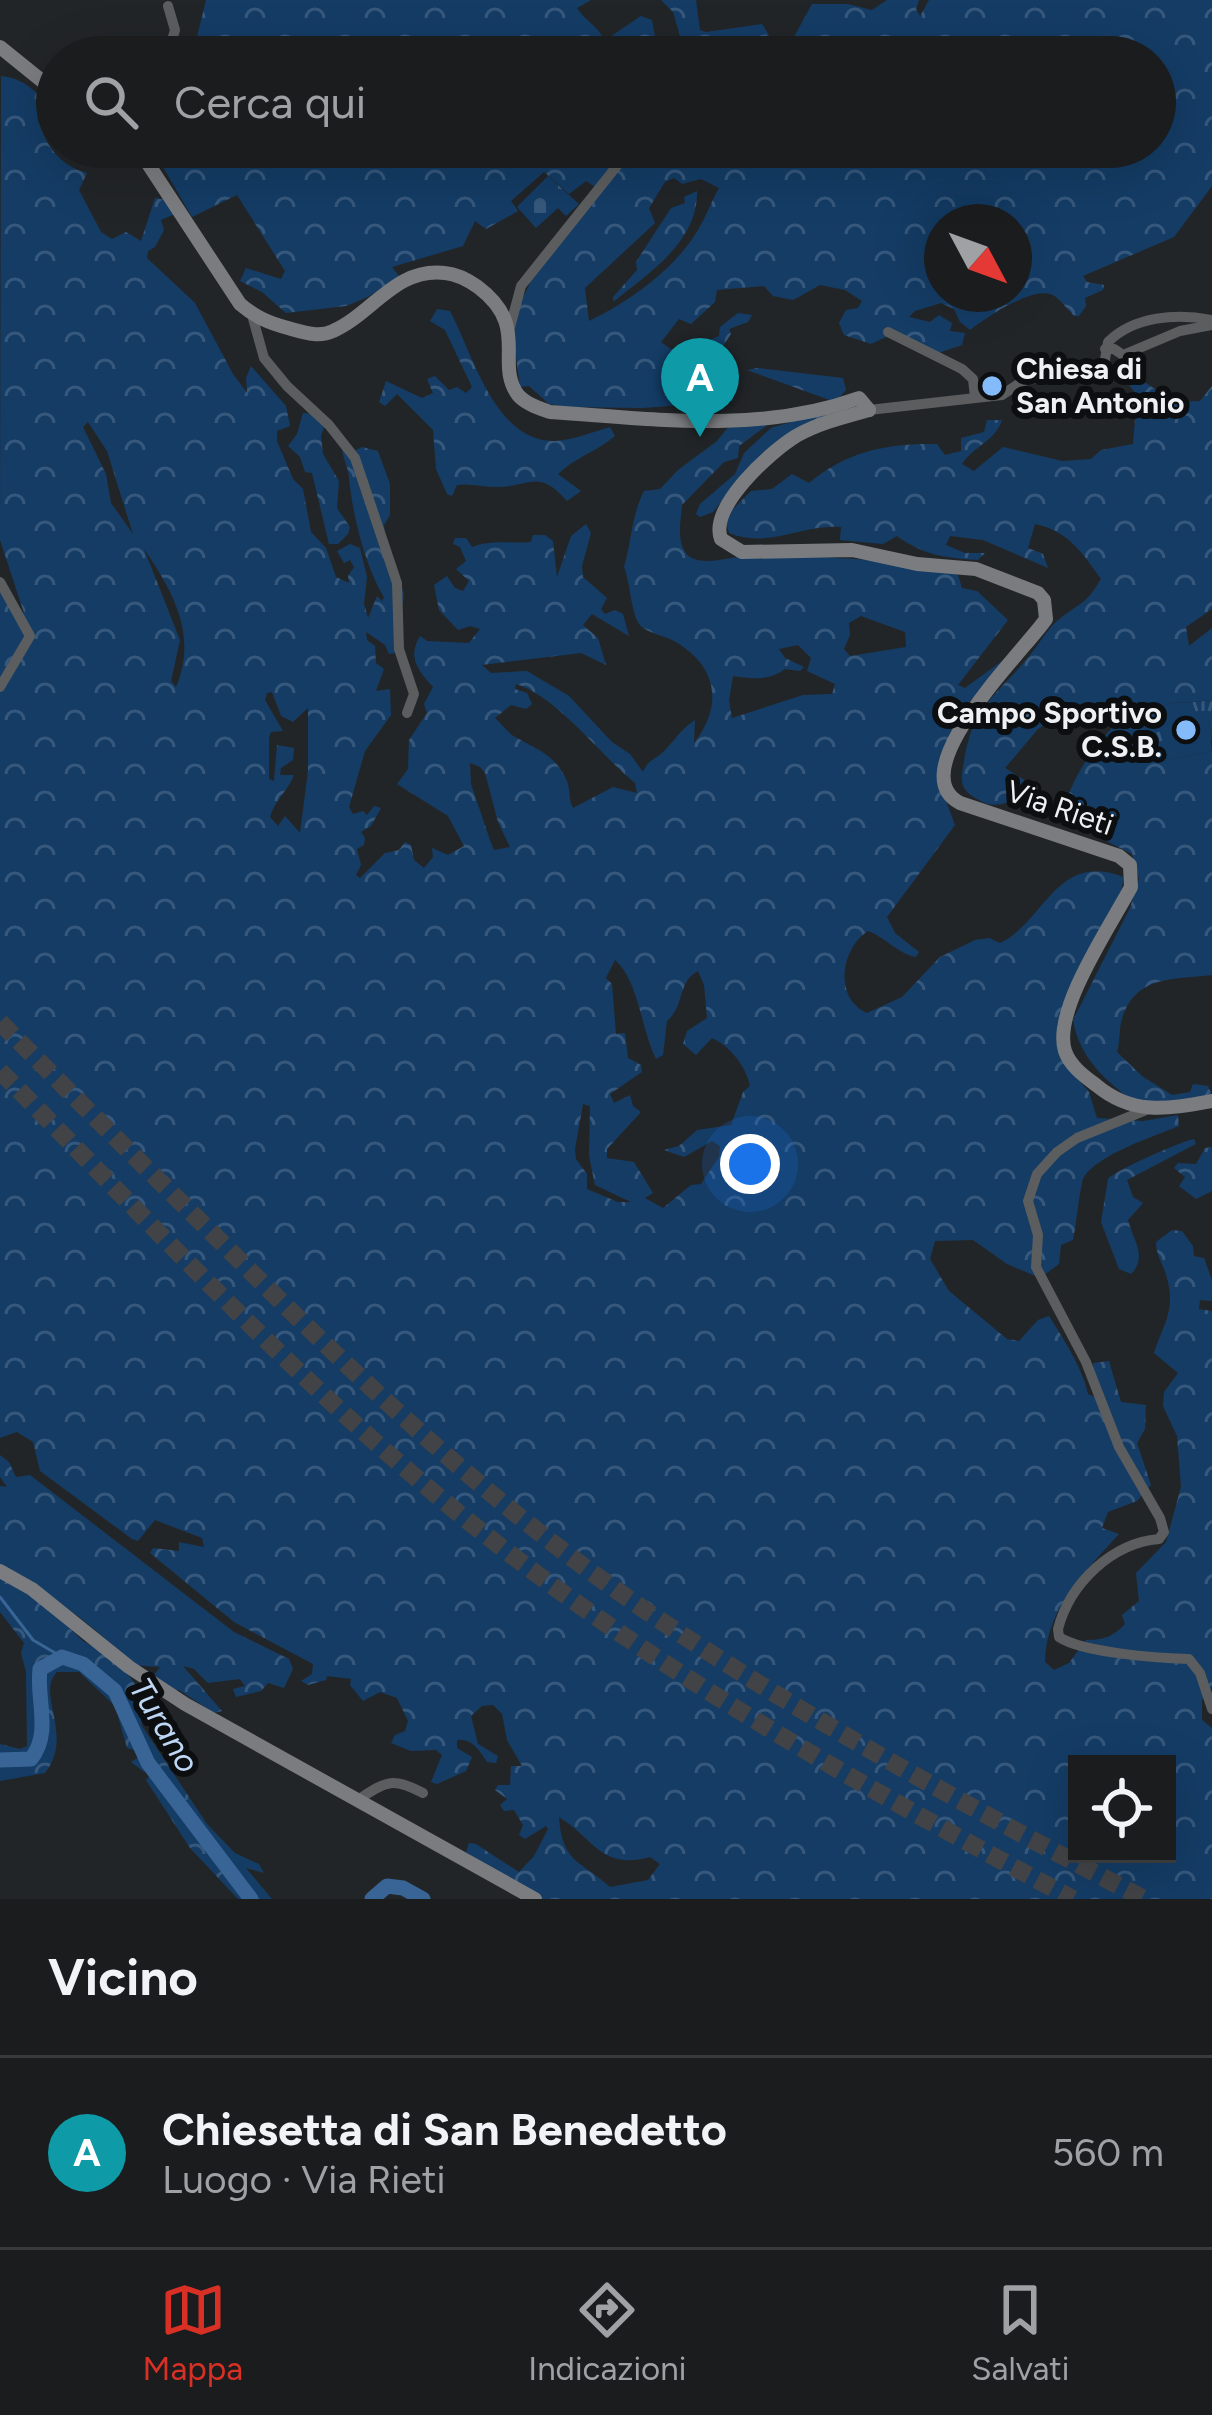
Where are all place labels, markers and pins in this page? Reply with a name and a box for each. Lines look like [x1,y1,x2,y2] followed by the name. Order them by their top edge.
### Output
[661,338,739,437] pin: A
[1016,350,1184,421] place label: Chiesa di San Antonio
[979,373,1005,399] marker: Chiesa di San Antonio
[937,694,1162,765] place label: Campo Sportivo C.S.B.
[1173,717,1199,743] marker: Campo Sportivo C.S.B.

